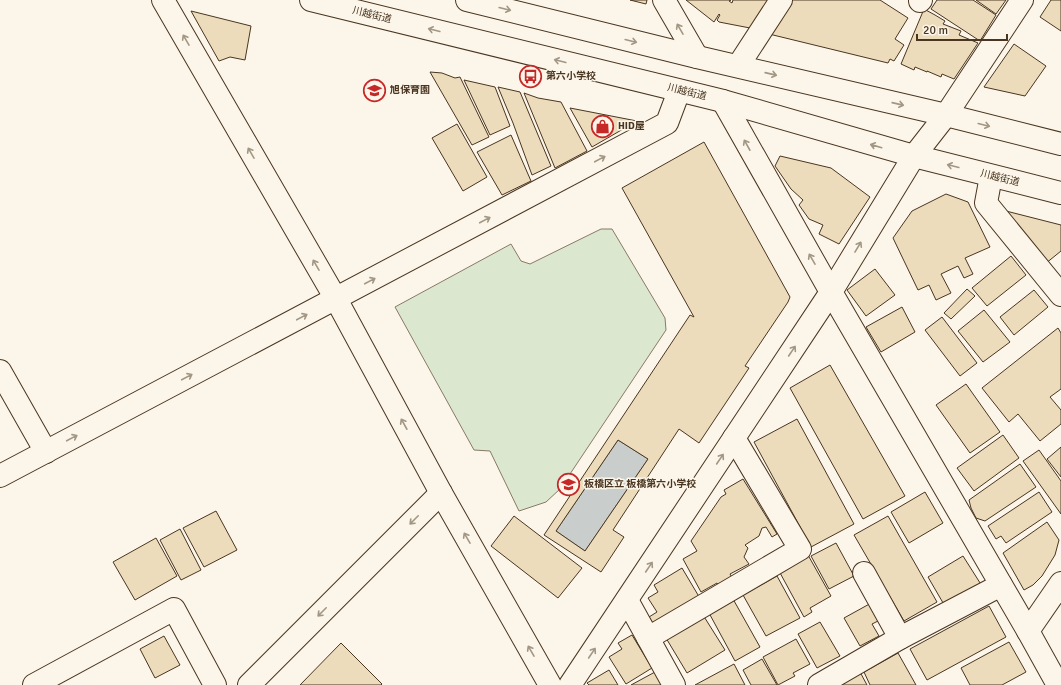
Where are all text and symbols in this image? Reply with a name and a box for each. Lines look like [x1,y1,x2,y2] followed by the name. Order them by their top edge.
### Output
[351,4,393,26] street label: 川越街道
[498,6,511,14] one-way arrow
[917,16,1007,42] scale bar
[676,23,684,35] one-way arrow
[923,23,948,38] text: 20 m
[428,26,441,34] one-way arrow
[181,34,189,46] one-way arrow
[624,38,637,45] one-way arrow
[554,57,567,65] one-way arrow
[518,63,544,89] bus stop icon: 第六小学校
[546,70,596,82] place label: 第六小学校
[764,71,777,79] one-way arrow
[361,77,387,103] school or university icon: 旭保育園
[666,81,708,103] street label: 川越街道
[389,84,430,96] place label: 旭保育園
[891,100,904,108] one-way arrow
[590,113,616,139] shop icon: HID屋
[618,120,645,132] place label: HID屋
[977,121,990,129] one-way arrow
[743,140,751,152] one-way arrow
[870,141,883,149] one-way arrow
[246,147,254,159] one-way arrow
[594,154,606,162] one-way arrow
[947,162,960,170] one-way arrow
[979,167,1021,189] street label: 川越街道
[479,215,491,223] one-way arrow
[855,241,863,253] one-way arrow
[807,253,815,265] one-way arrow
[312,259,320,271] one-way arrow
[364,276,376,284] one-way arrow
[296,313,308,320] one-way arrow
[788,345,796,356] one-way arrow
[181,373,193,381] one-way arrow
[400,418,407,430] one-way arrow
[66,434,78,441] one-way arrow
[717,453,725,465] one-way arrow
[556,471,582,497] school or university icon: 板橋区立 板橋第六小学校
[584,478,696,490] place label: 板橋区立 板橋第六小学校
[409,515,419,525] one-way arrow
[463,532,470,544] one-way arrow
[645,561,653,573] one-way arrow
[317,607,327,617] one-way arrow
[527,645,535,657] one-way arrow
[588,647,596,658] one-way arrow

